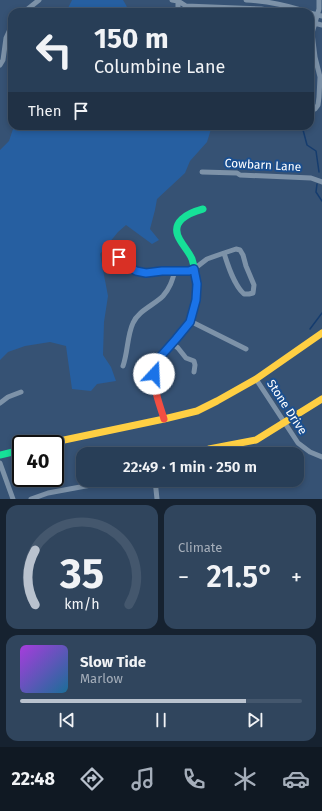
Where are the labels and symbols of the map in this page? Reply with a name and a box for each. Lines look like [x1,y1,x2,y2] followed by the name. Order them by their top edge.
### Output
[224,156,302,174] street label: Cowbarn Lane
[102,240,136,274] pin
[133,353,175,395] position arrow
[264,377,310,437] street label: Stone Drive
[12,435,64,487] speed limit sign: 40

